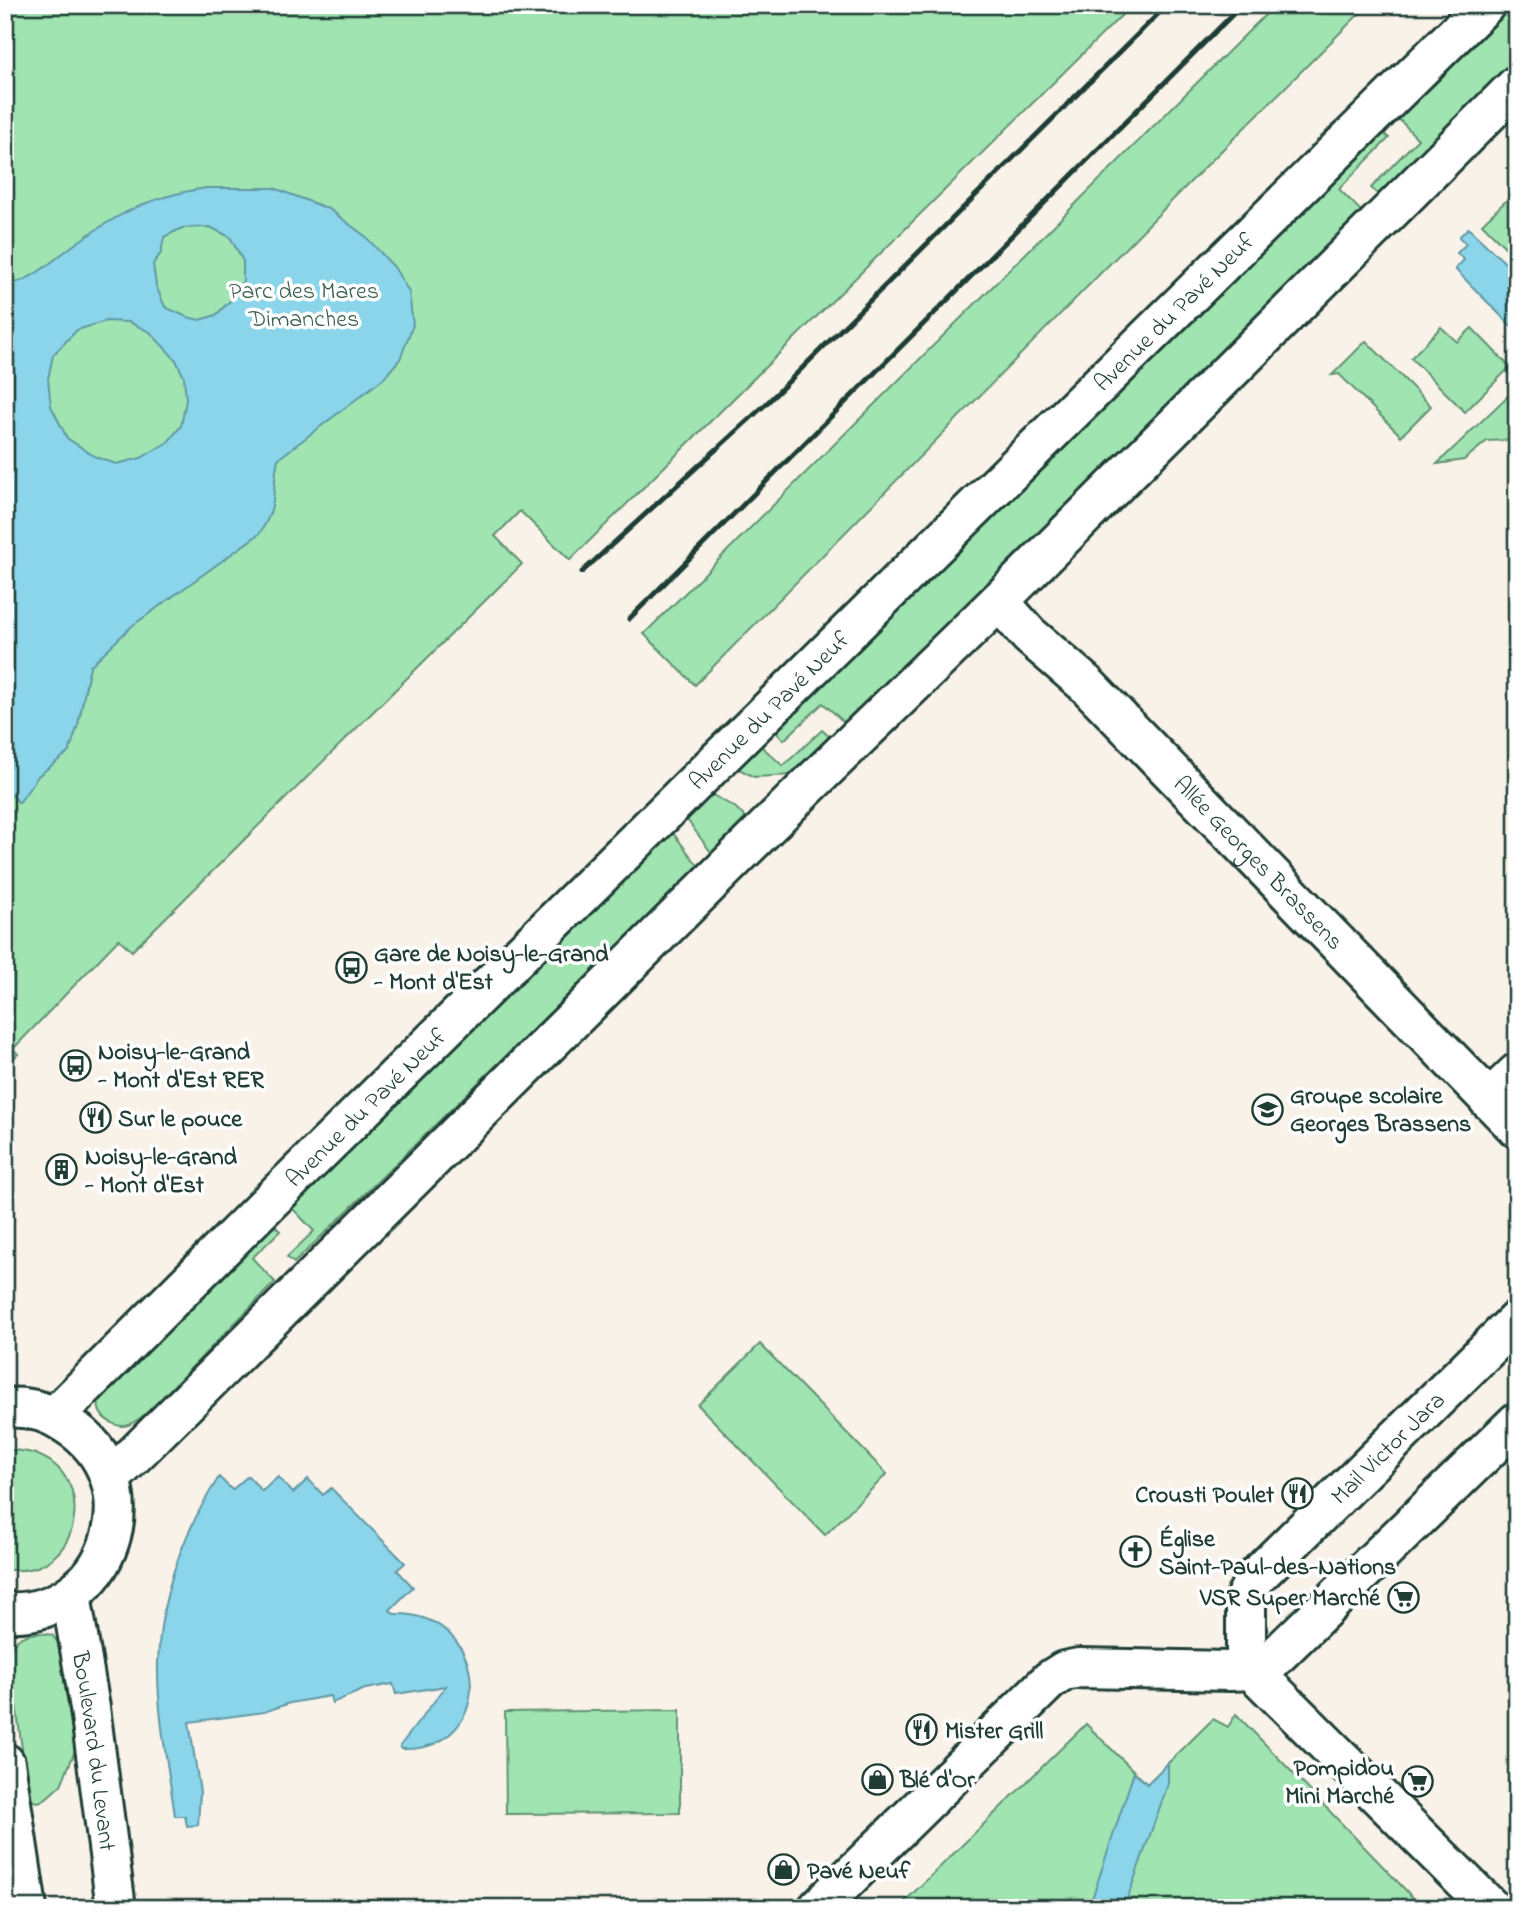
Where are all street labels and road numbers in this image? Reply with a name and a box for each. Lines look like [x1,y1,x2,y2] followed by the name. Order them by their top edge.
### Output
[1087,225,1265,401] street label: Avenue du Pavé Neuf
[682,624,860,799] street label: Avenue du Pavé Neuf
[1164,769,1351,959] street label: Allée Georges Brassens
[279,1021,456,1196] street label: Avenue du Pavé Neuf
[1324,1385,1454,1514] street label: Mail Victor Jara
[61,1648,123,1853] street label: Boulevard du Levant

